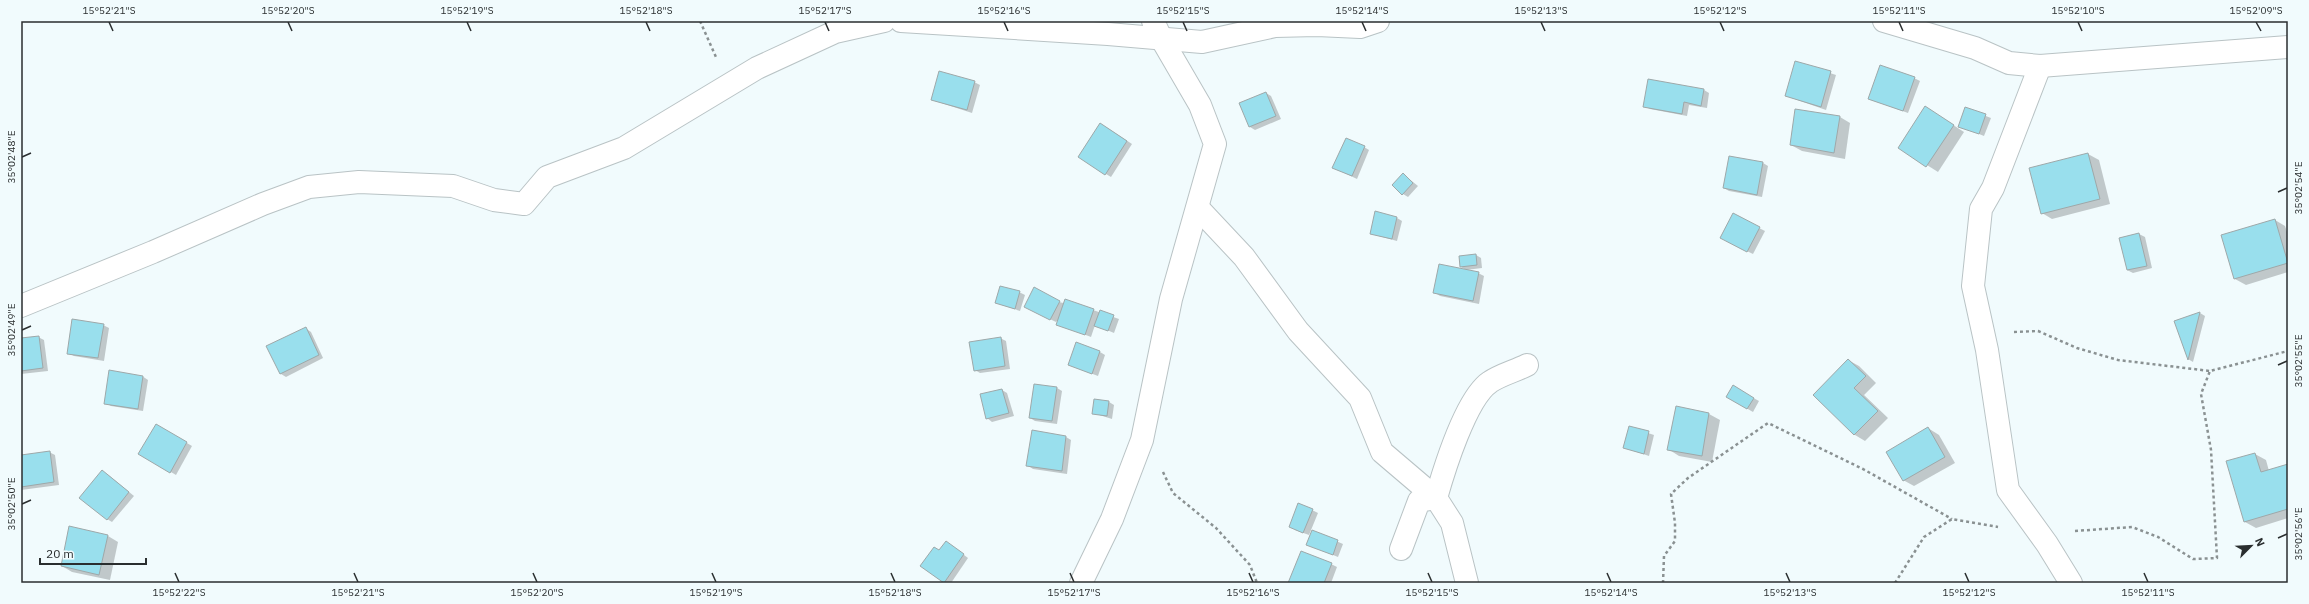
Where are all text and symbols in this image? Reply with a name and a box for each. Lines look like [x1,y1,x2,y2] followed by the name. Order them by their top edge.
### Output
[82,4,136,17] text: 15°52'21"S
[261,4,315,17] text: 15°52'20"S
[440,4,494,17] text: 15°52'19"S
[619,4,673,17] text: 15°52'18"S
[798,4,852,17] text: 15°52'17"S
[977,4,1031,17] text: 15°52'16"S
[1156,4,1210,17] text: 15°52'15"S
[1335,4,1389,17] text: 15°52'14"S
[1514,4,1568,17] text: 15°52'13"S
[1693,4,1747,17] text: 15°52'12"S
[1872,4,1926,17] text: 15°52'11"S
[2051,4,2105,17] text: 15°52'10"S
[2229,4,2283,17] text: 15°52'09"S
[5,130,18,184] text: 35°02'48"E
[2292,161,2305,215] text: 35°02'54"E
[5,303,18,357] text: 35°02'49"E
[2292,334,2305,388] text: 35°02'55"E
[5,477,18,531] text: 35°02'50"E
[2292,507,2305,561] text: 35°02'56"E
[2231,526,2271,566] north arrow
[2252,535,2268,548] text: N
[40,540,146,566] scale bar
[46,546,74,561] text: 20 m
[152,586,206,599] text: 15°52'22"S
[331,586,385,599] text: 15°52'21"S
[510,586,564,599] text: 15°52'20"S
[689,586,743,599] text: 15°52'19"S
[868,586,922,599] text: 15°52'18"S
[1047,586,1101,599] text: 15°52'17"S
[1226,586,1280,599] text: 15°52'16"S
[1405,586,1459,599] text: 15°52'15"S
[1584,586,1638,599] text: 15°52'14"S
[1763,586,1817,599] text: 15°52'13"S
[1942,586,1996,599] text: 15°52'12"S
[2121,586,2175,599] text: 15°52'11"S

